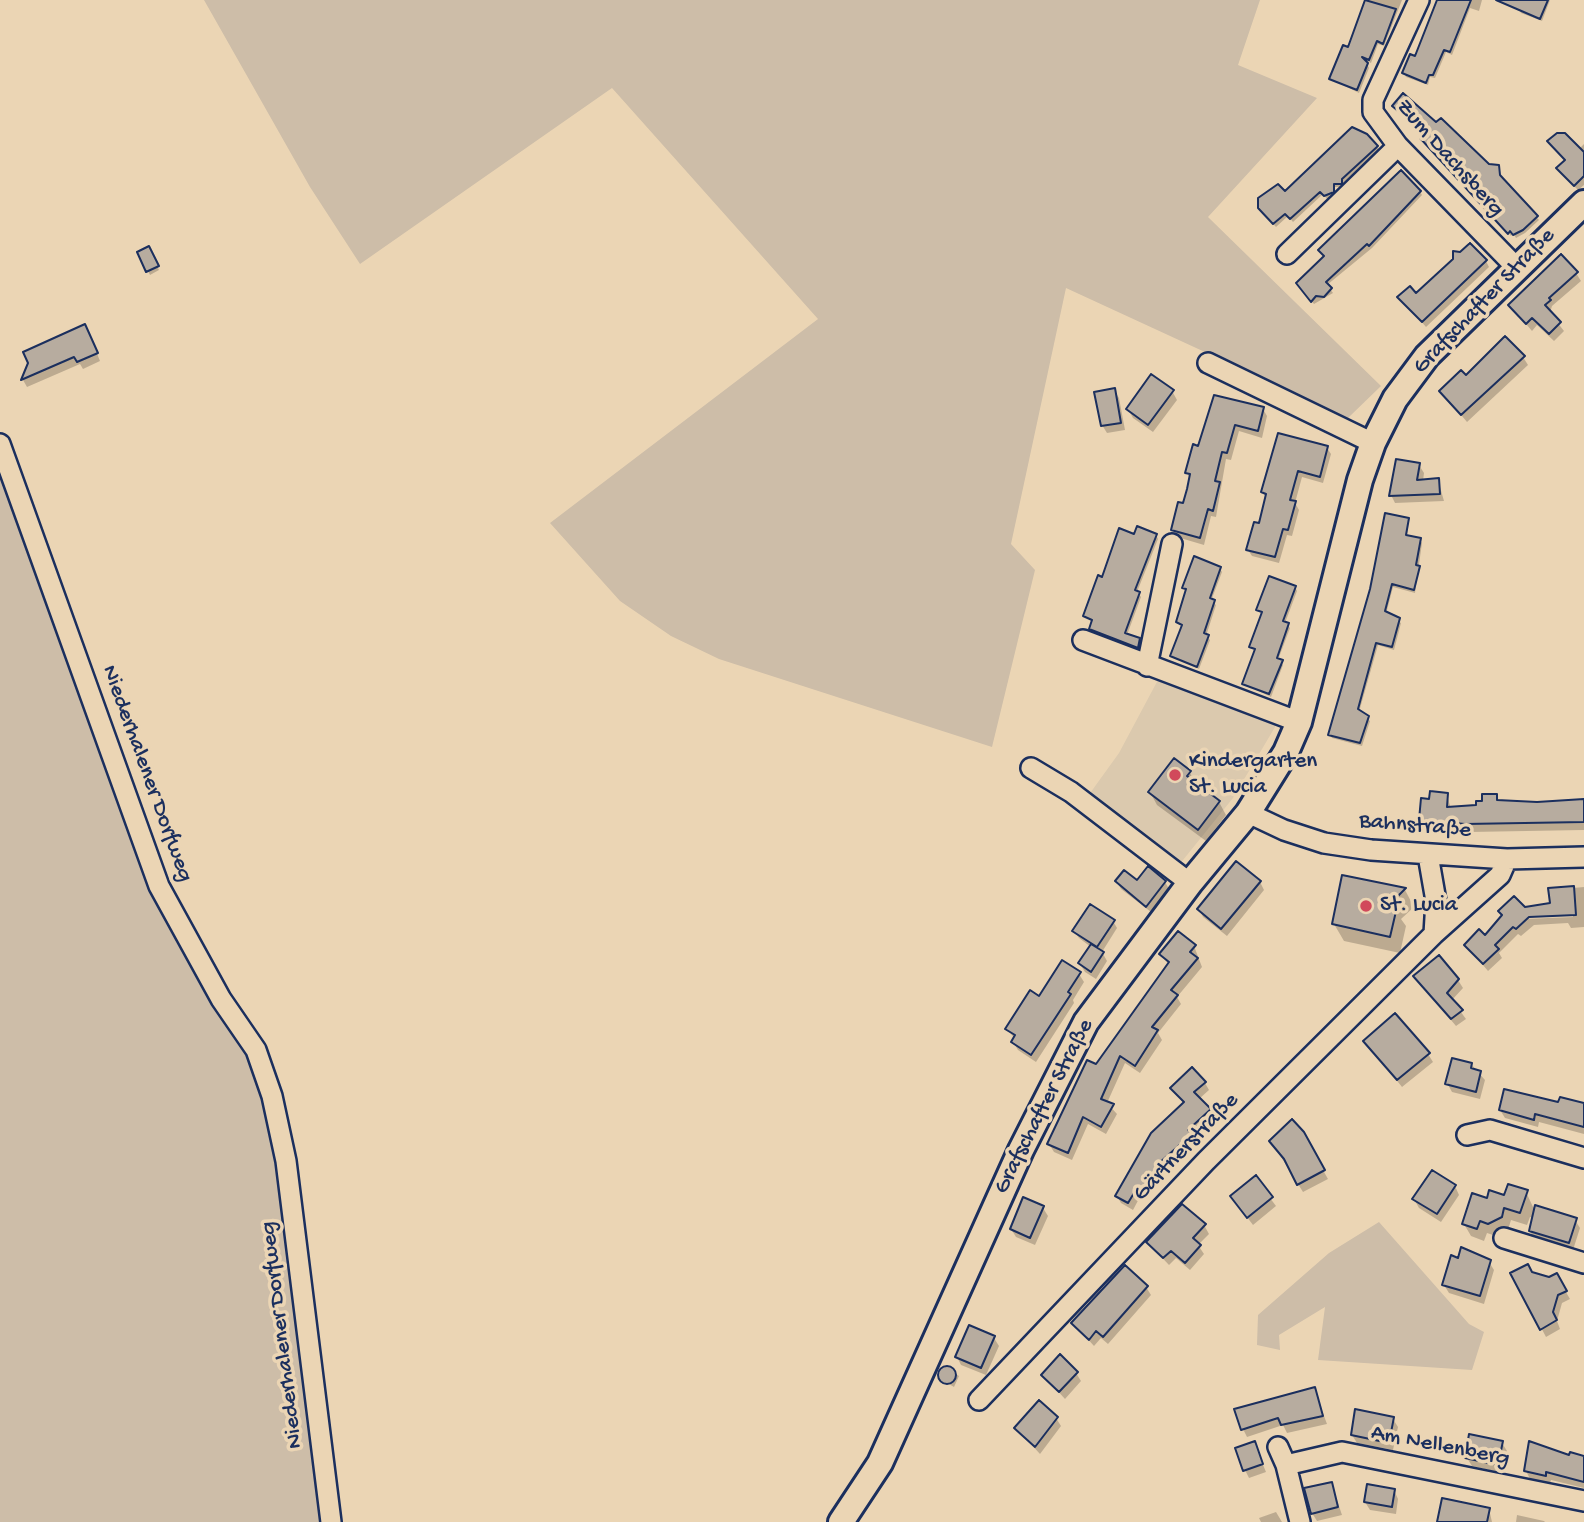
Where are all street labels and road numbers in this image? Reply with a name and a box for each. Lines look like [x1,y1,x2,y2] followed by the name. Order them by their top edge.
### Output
[1389,94,1509,224] street label: Zum Dachsberg
[1408,223,1562,381] street label: Grafschafter Straße
[94,662,198,886] street label: Niederhalener Dorfweg
[1358,808,1472,846] street label: Bahnstraße
[989,1015,1101,1199] street label: Grafschafter Straße
[1128,1088,1246,1208] street label: Gärtnerstraße
[255,1220,311,1450] street label: Niederhalener Dorfweg
[1368,1420,1512,1474] street label: Am Nellenberg

